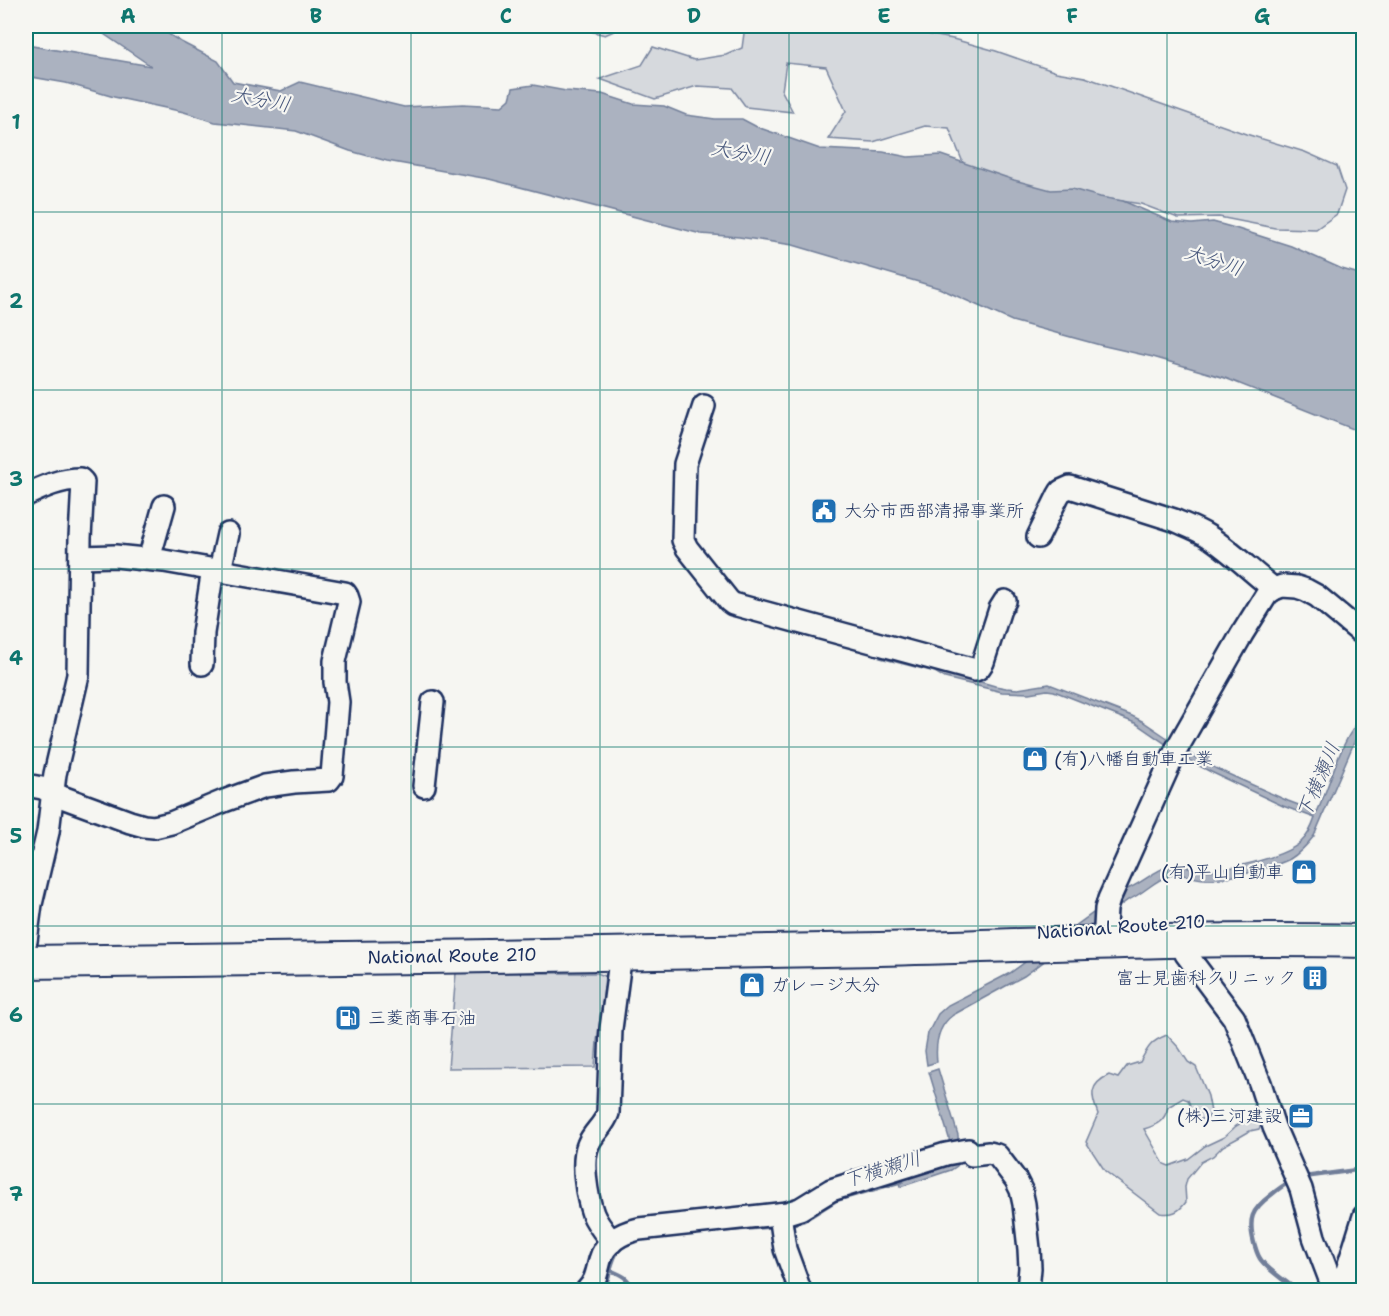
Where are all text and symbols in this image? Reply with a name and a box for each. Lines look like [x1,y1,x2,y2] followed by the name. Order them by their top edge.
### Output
[120,3,136,29] text: A
[310,3,322,29] text: B
[500,3,512,29] text: C
[687,3,701,29] text: D
[877,3,891,29] text: E
[1066,3,1078,29] text: F
[1254,3,1270,29] text: G
[229,81,293,117] water label: 大分川
[11,109,21,135] text: 1
[709,134,773,170] water label: 大分川
[1181,238,1247,282] water label: 大分川
[9,288,23,314] text: 2
[9,466,23,492] text: 3
[809,496,839,526] public building icon: 大分市西部清掃事業所
[844,499,1024,523] place label: 大分市西部清掃事業所
[9,645,23,671] text: 4
[1290,738,1346,822] water label: 下横瀬川
[1020,744,1050,774] shop icon: (有)八幡自動車工業
[1054,747,1213,771] place label: (有)八幡自動車工業
[10,823,22,849] text: 5
[1289,857,1319,887] shop icon: (有)平山自動車
[1161,860,1284,884] place label: (有)平山自動車
[1036,909,1206,945] street label: National Route 210
[367,943,537,969] street label: National Route 210
[1300,963,1330,993] building icon: 富士見歯科クリニック
[1116,966,1296,990] place label: 富士見歯科クリニック
[737,970,767,1000] shop icon: ガレージ大分
[771,973,880,997] place label: ガレージ大分
[9,1002,23,1028] text: 6
[333,1003,363,1033] fuel station icon: 三菱商事石油
[368,1006,476,1030] place label: 三菱商事石油
[1286,1101,1316,1131] office icon: (株)三河建設
[1177,1104,1282,1128] place label: (株)三河建設
[840,1145,924,1193] water label: 下横瀬川
[9,1181,23,1207] text: 7

